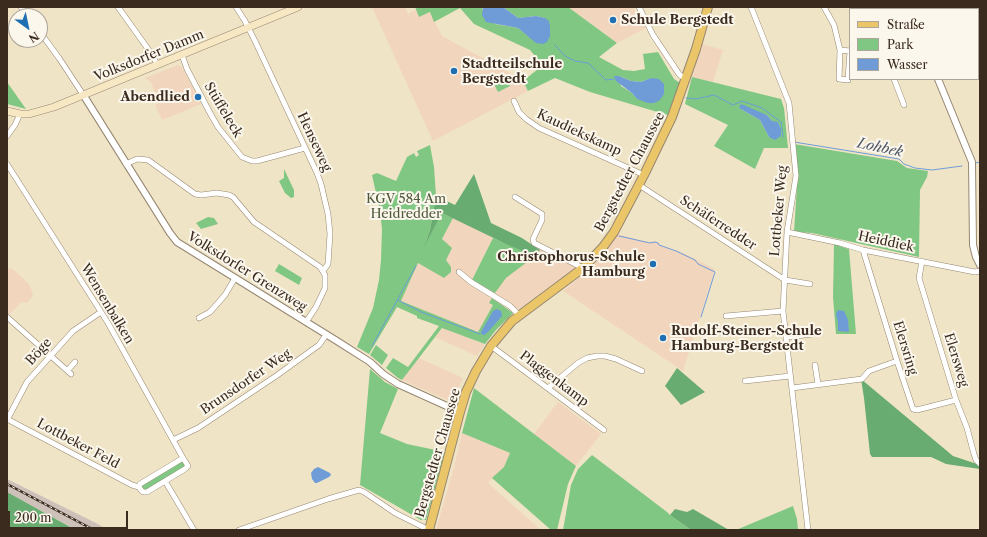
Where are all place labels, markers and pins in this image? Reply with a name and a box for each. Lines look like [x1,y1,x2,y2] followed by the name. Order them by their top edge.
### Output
[621,12,734,28] place label: Schule Bergstedt
[608,15,618,25] marker: Schule Bergstedt
[462,56,562,87] place label: Stadtteilschule Bergstedt
[449,66,459,76] marker: Stadtteilschule Bergstedt
[120,89,190,105] place label: Abendlied
[193,92,203,102] marker: Abendlied
[497,249,645,280] place label: Christophorus-Schule Hamburg
[648,259,658,269] marker: Christophorus-Schule Hamburg
[671,323,822,354] place label: Rudolf-Steiner-Schule Hamburg-Bergstedt
[658,333,668,343] marker: Rudolf-Steiner-Schule Hamburg-Bergstedt

